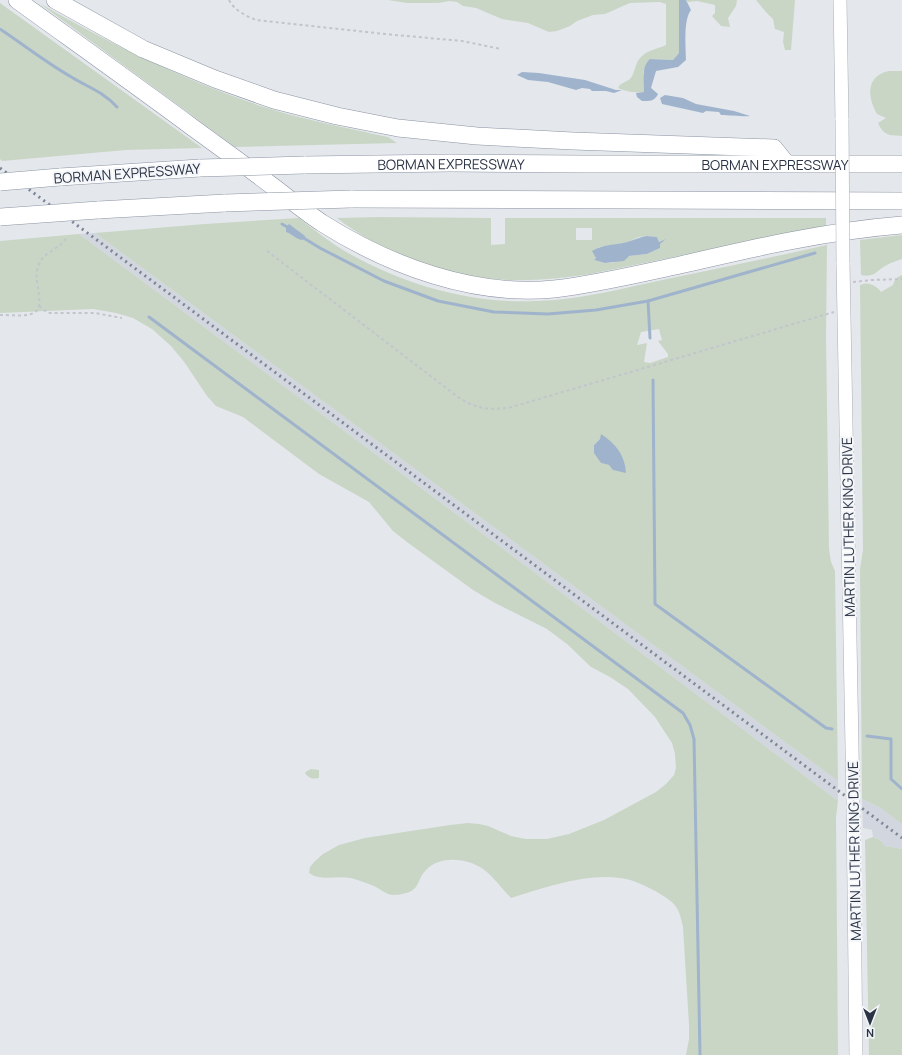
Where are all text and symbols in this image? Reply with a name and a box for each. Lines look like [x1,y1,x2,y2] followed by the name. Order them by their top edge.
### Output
[377,153,525,173] street label: BORMAN EXPRESSWAY
[701,155,849,174] street label: BORMAN EXPRESSWAY
[53,158,201,188] street label: BORMAN EXPRESSWAY
[837,437,859,617] street label: MARTIN LUTHER KING DRIVE
[843,761,865,941] street label: MARTIN LUTHER KING DRIVE
[850,1003,890,1043] north arrow
[866,1026,874,1041] text: N

